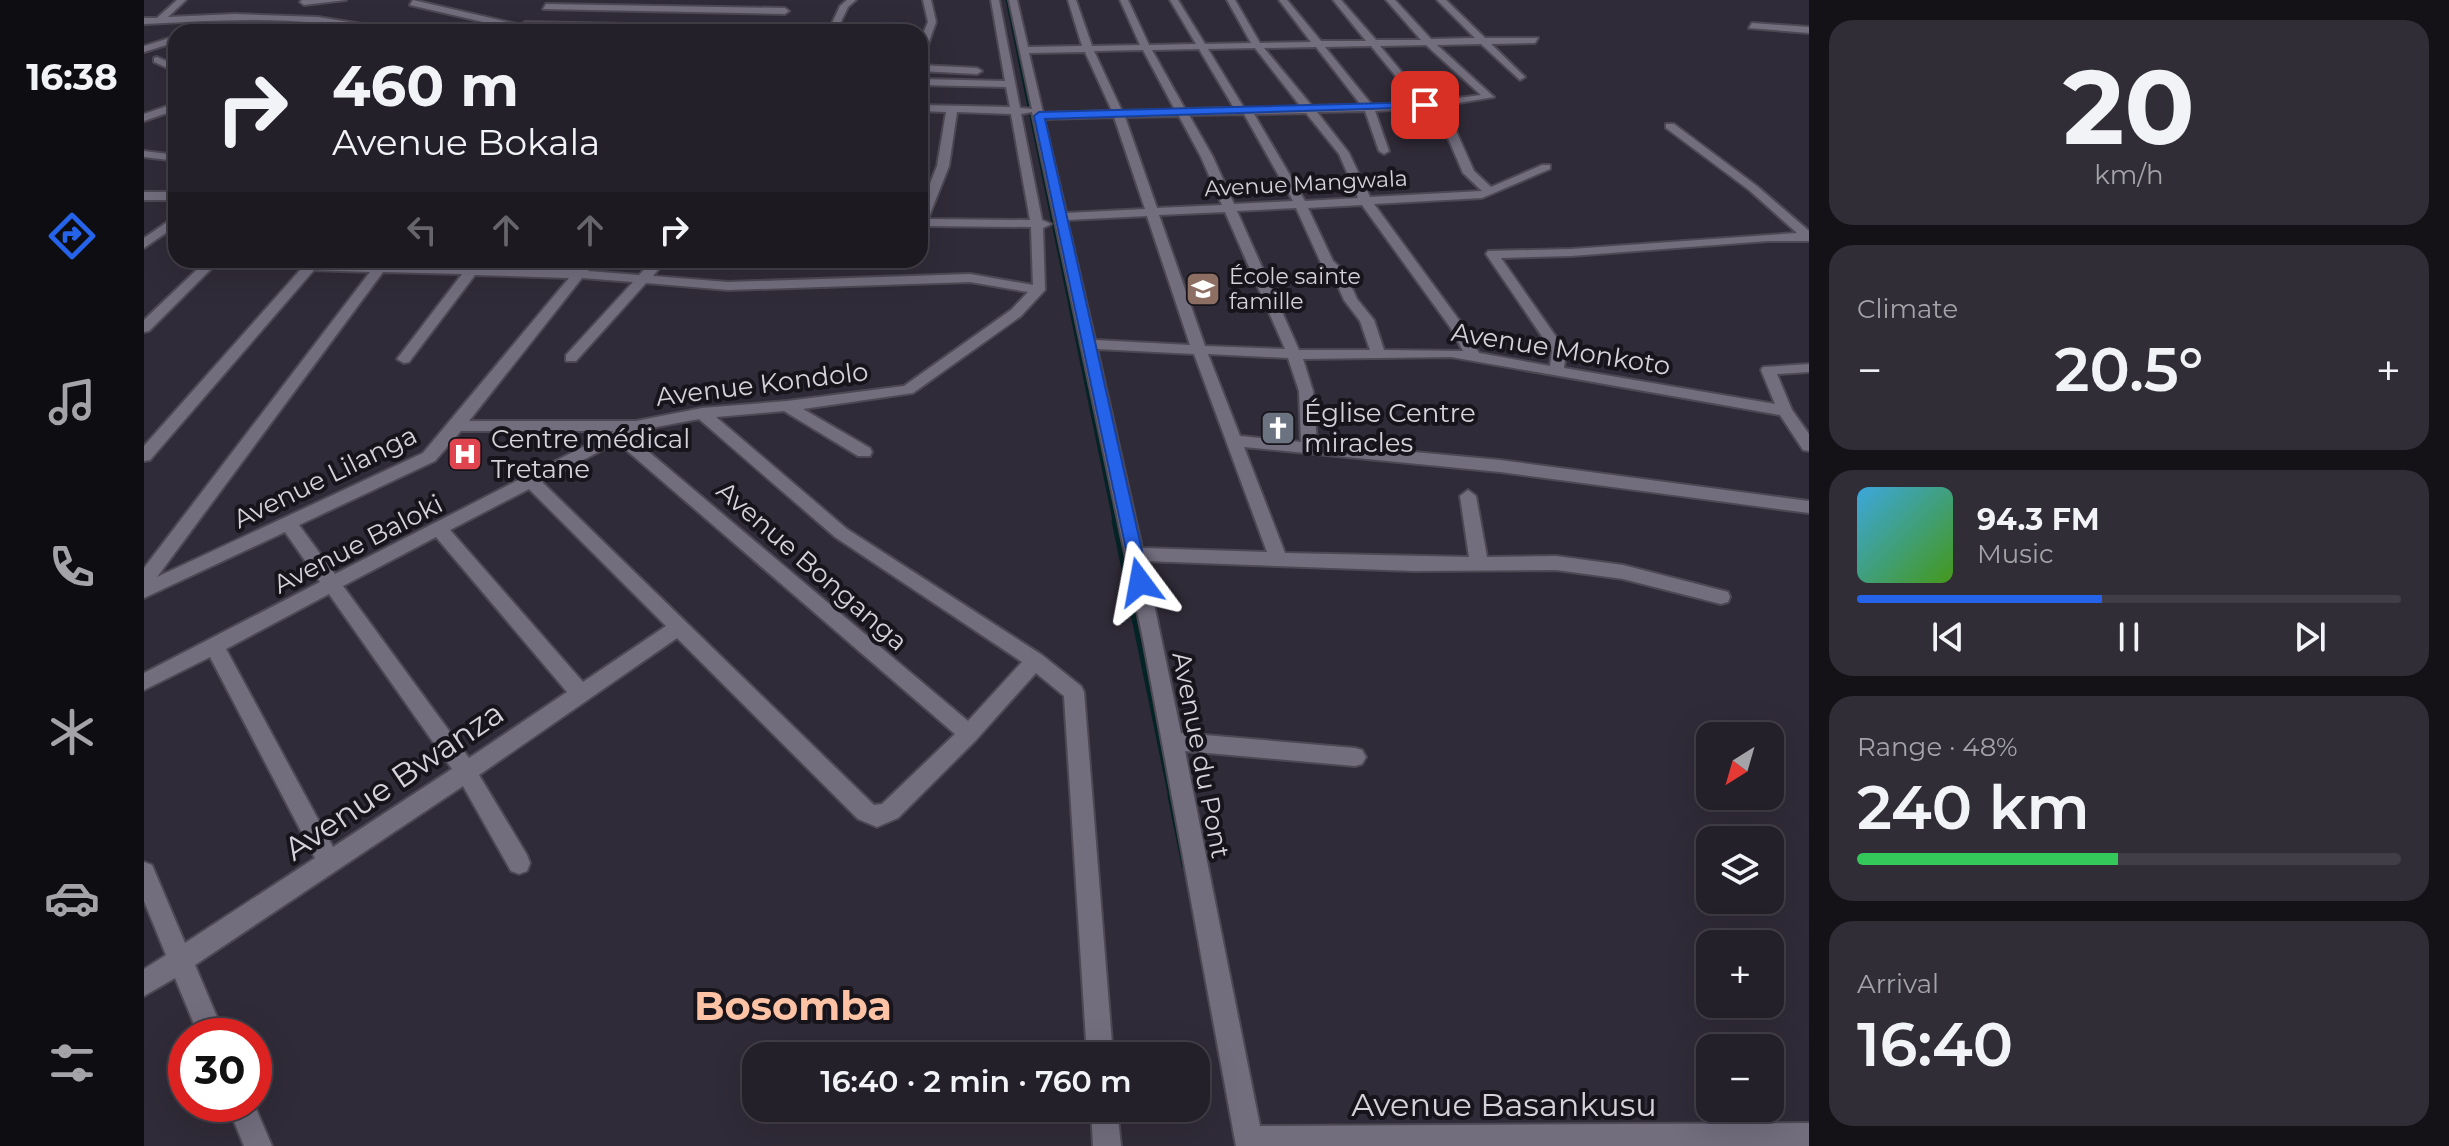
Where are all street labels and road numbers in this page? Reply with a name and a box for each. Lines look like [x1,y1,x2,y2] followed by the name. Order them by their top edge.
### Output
[1204,165,1408,202] street label: Avenue Mangwala
[1449,316,1673,382] street label: Avenue Monkoto
[654,355,870,413] street label: Avenue Kondolo
[228,419,422,535] street label: Avenue Lilanga
[710,474,914,658] street label: Avenue Bonganga
[268,488,448,600] street label: Avenue Baloki
[1165,649,1237,861] street label: Avenue du Pont
[276,693,511,868] street label: Avenue Bwanza
[1351,1085,1657,1124] street label: Avenue Basankusu

